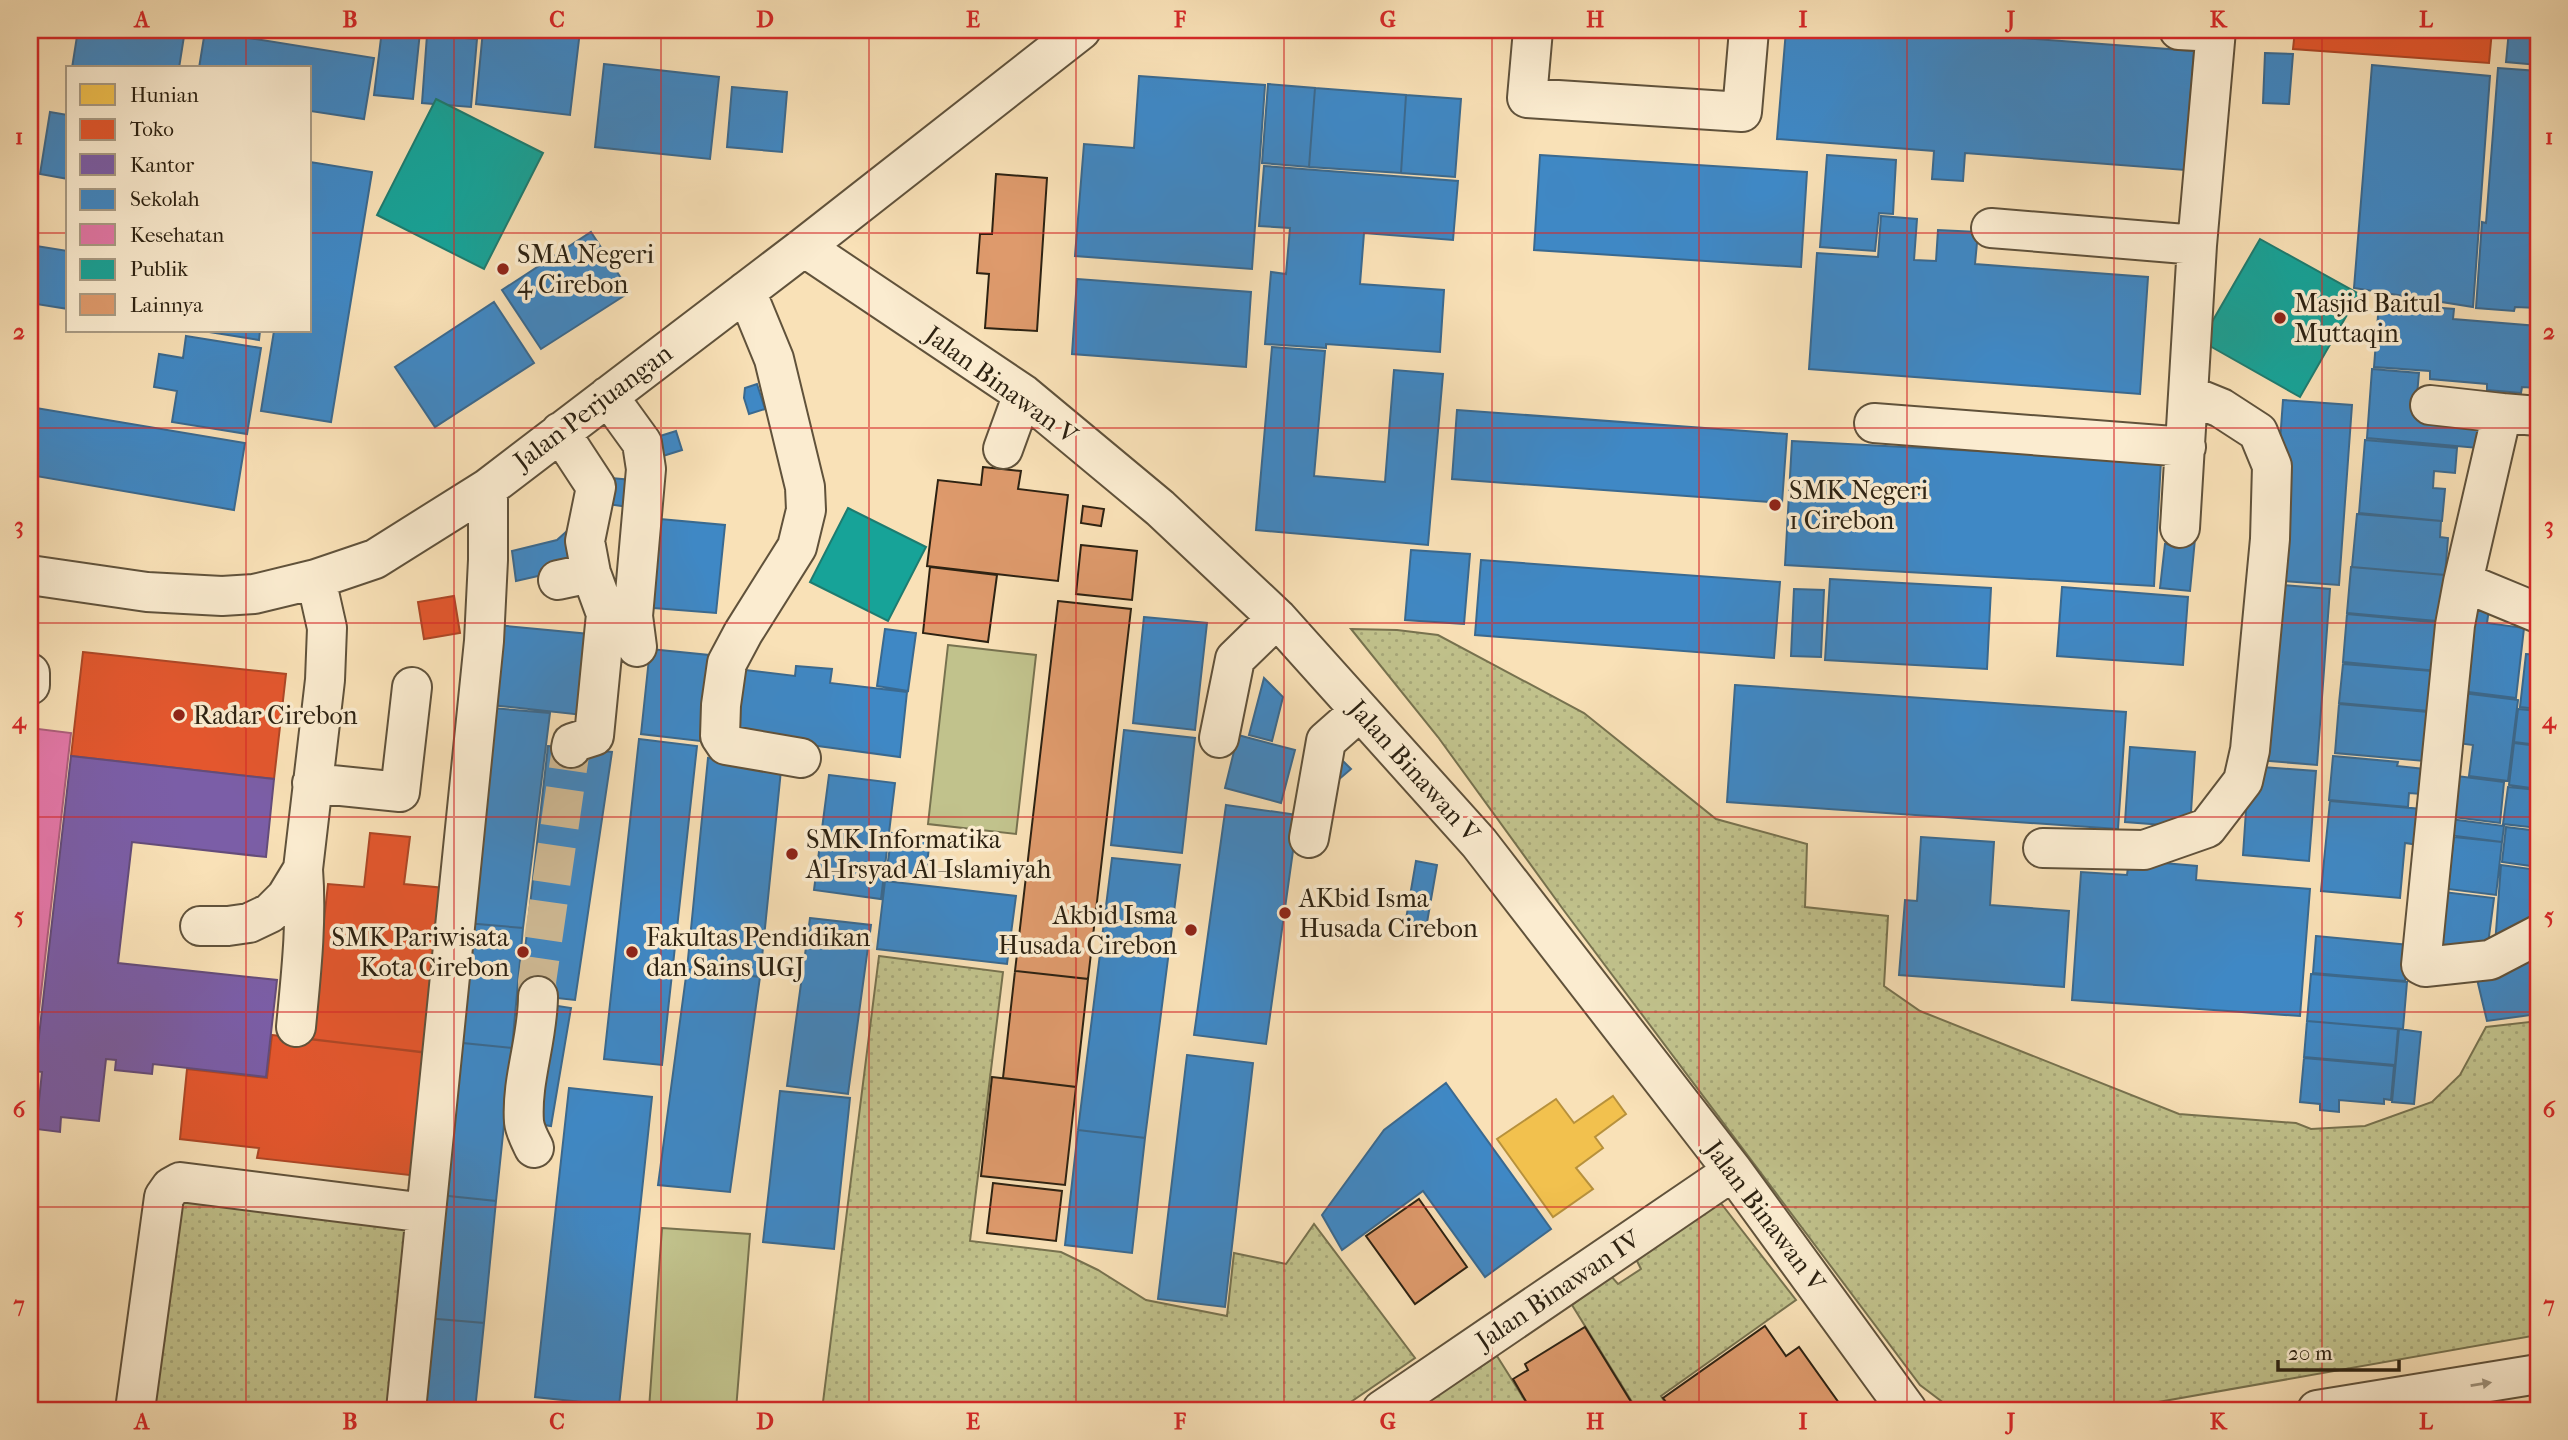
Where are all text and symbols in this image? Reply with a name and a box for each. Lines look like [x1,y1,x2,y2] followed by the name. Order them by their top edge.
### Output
[133,6,151,33] text: A
[343,6,358,33] text: B
[549,6,565,33] text: C
[756,6,774,33] text: D
[966,6,980,33] text: E
[1173,6,1187,33] text: F
[1380,6,1396,33] text: G
[1586,6,1604,33] text: H
[1799,6,1808,33] text: I
[2005,6,2016,33] text: J
[2210,6,2229,33] text: K
[2419,6,2434,33] text: L
[66,66,312,332] legend
[130,83,199,107] text: Hunian
[130,117,174,141] text: Toko
[15,123,23,150] text: 1
[2545,123,2553,150] text: 1
[130,153,194,177] text: Kantor
[130,187,200,211] text: Sekolah
[130,223,224,247] text: Kesehatan
[517,239,655,300] place label: SMA Negeri 4 Cirebon
[130,257,188,281] text: Publik
[495,261,511,277] marker: SMA Negeri 4 Cirebon
[2294,288,2441,349] place label: Masjid Baitul Muttaqin
[130,293,203,317] text: Lainnya
[2272,310,2288,326] marker: Masjid Baitul Muttaqin
[13,318,25,345] text: 2
[917,318,1084,451] street label: Jalan Binawan V
[2543,318,2555,345] text: 2
[506,337,678,478] street label: Jalan Perjuangan
[1789,475,1929,536] place label: SMK Negeri 1 Cirebon
[1767,497,1783,513] marker: SMK Negeri 1 Cirebon
[14,512,24,539] text: 3
[2544,512,2554,539] text: 3
[1341,692,1487,849] street label: Jalan Binawan V
[193,700,358,731] place label: Radar Cirebon
[11,707,27,734] text: 4
[171,707,187,723] marker: Radar Cirebon
[2541,707,2557,734] text: 4
[805,824,1052,885] place label: SMK Informatika Al-Irsyad Al-Islamiyah
[784,846,800,862] marker: SMK Informatika Al-Irsyad Al-Islamiyah
[1298,883,1478,944] place label: AKbid Isma Husada Cirebon
[998,900,1178,961] place label: Akbid Isma Husada Cirebon
[14,902,24,929] text: 5
[2544,902,2554,929] text: 5
[1277,905,1293,921] marker: AKbid Isma Husada Cirebon
[331,922,510,983] place label: SMK Pariwisata Kota Cirebon
[646,922,870,983] place label: Fakultas Pendidikan dan Sains UGJ
[1183,922,1199,938] marker: Akbid Isma Husada Cirebon
[515,944,531,960] marker: SMK Pariwisata Kota Cirebon
[624,944,640,960] marker: Fakultas Pendidikan dan Sains UGJ
[13,1096,26,1123] text: 6
[2543,1096,2556,1123] text: 6
[1697,1133,1832,1298] street label: Jalan Binawan V
[1468,1223,1647,1357] street label: Jalan Binawan IV
[12,1291,25,1318] text: 7
[2542,1291,2555,1318] text: 7
[2278,1328,2398,1372] scale bar
[2288,1341,2333,1365] text: 20 m
[2470,1378,2492,1389] one-way arrow
[133,1408,151,1435] text: A
[343,1408,358,1435] text: B
[549,1408,565,1435] text: C
[756,1408,774,1435] text: D
[966,1408,980,1435] text: E
[1173,1408,1187,1435] text: F
[1380,1408,1396,1435] text: G
[1586,1408,1604,1435] text: H
[1799,1408,1808,1435] text: I
[2005,1408,2016,1435] text: J
[2210,1408,2229,1435] text: K
[2419,1408,2434,1435] text: L

